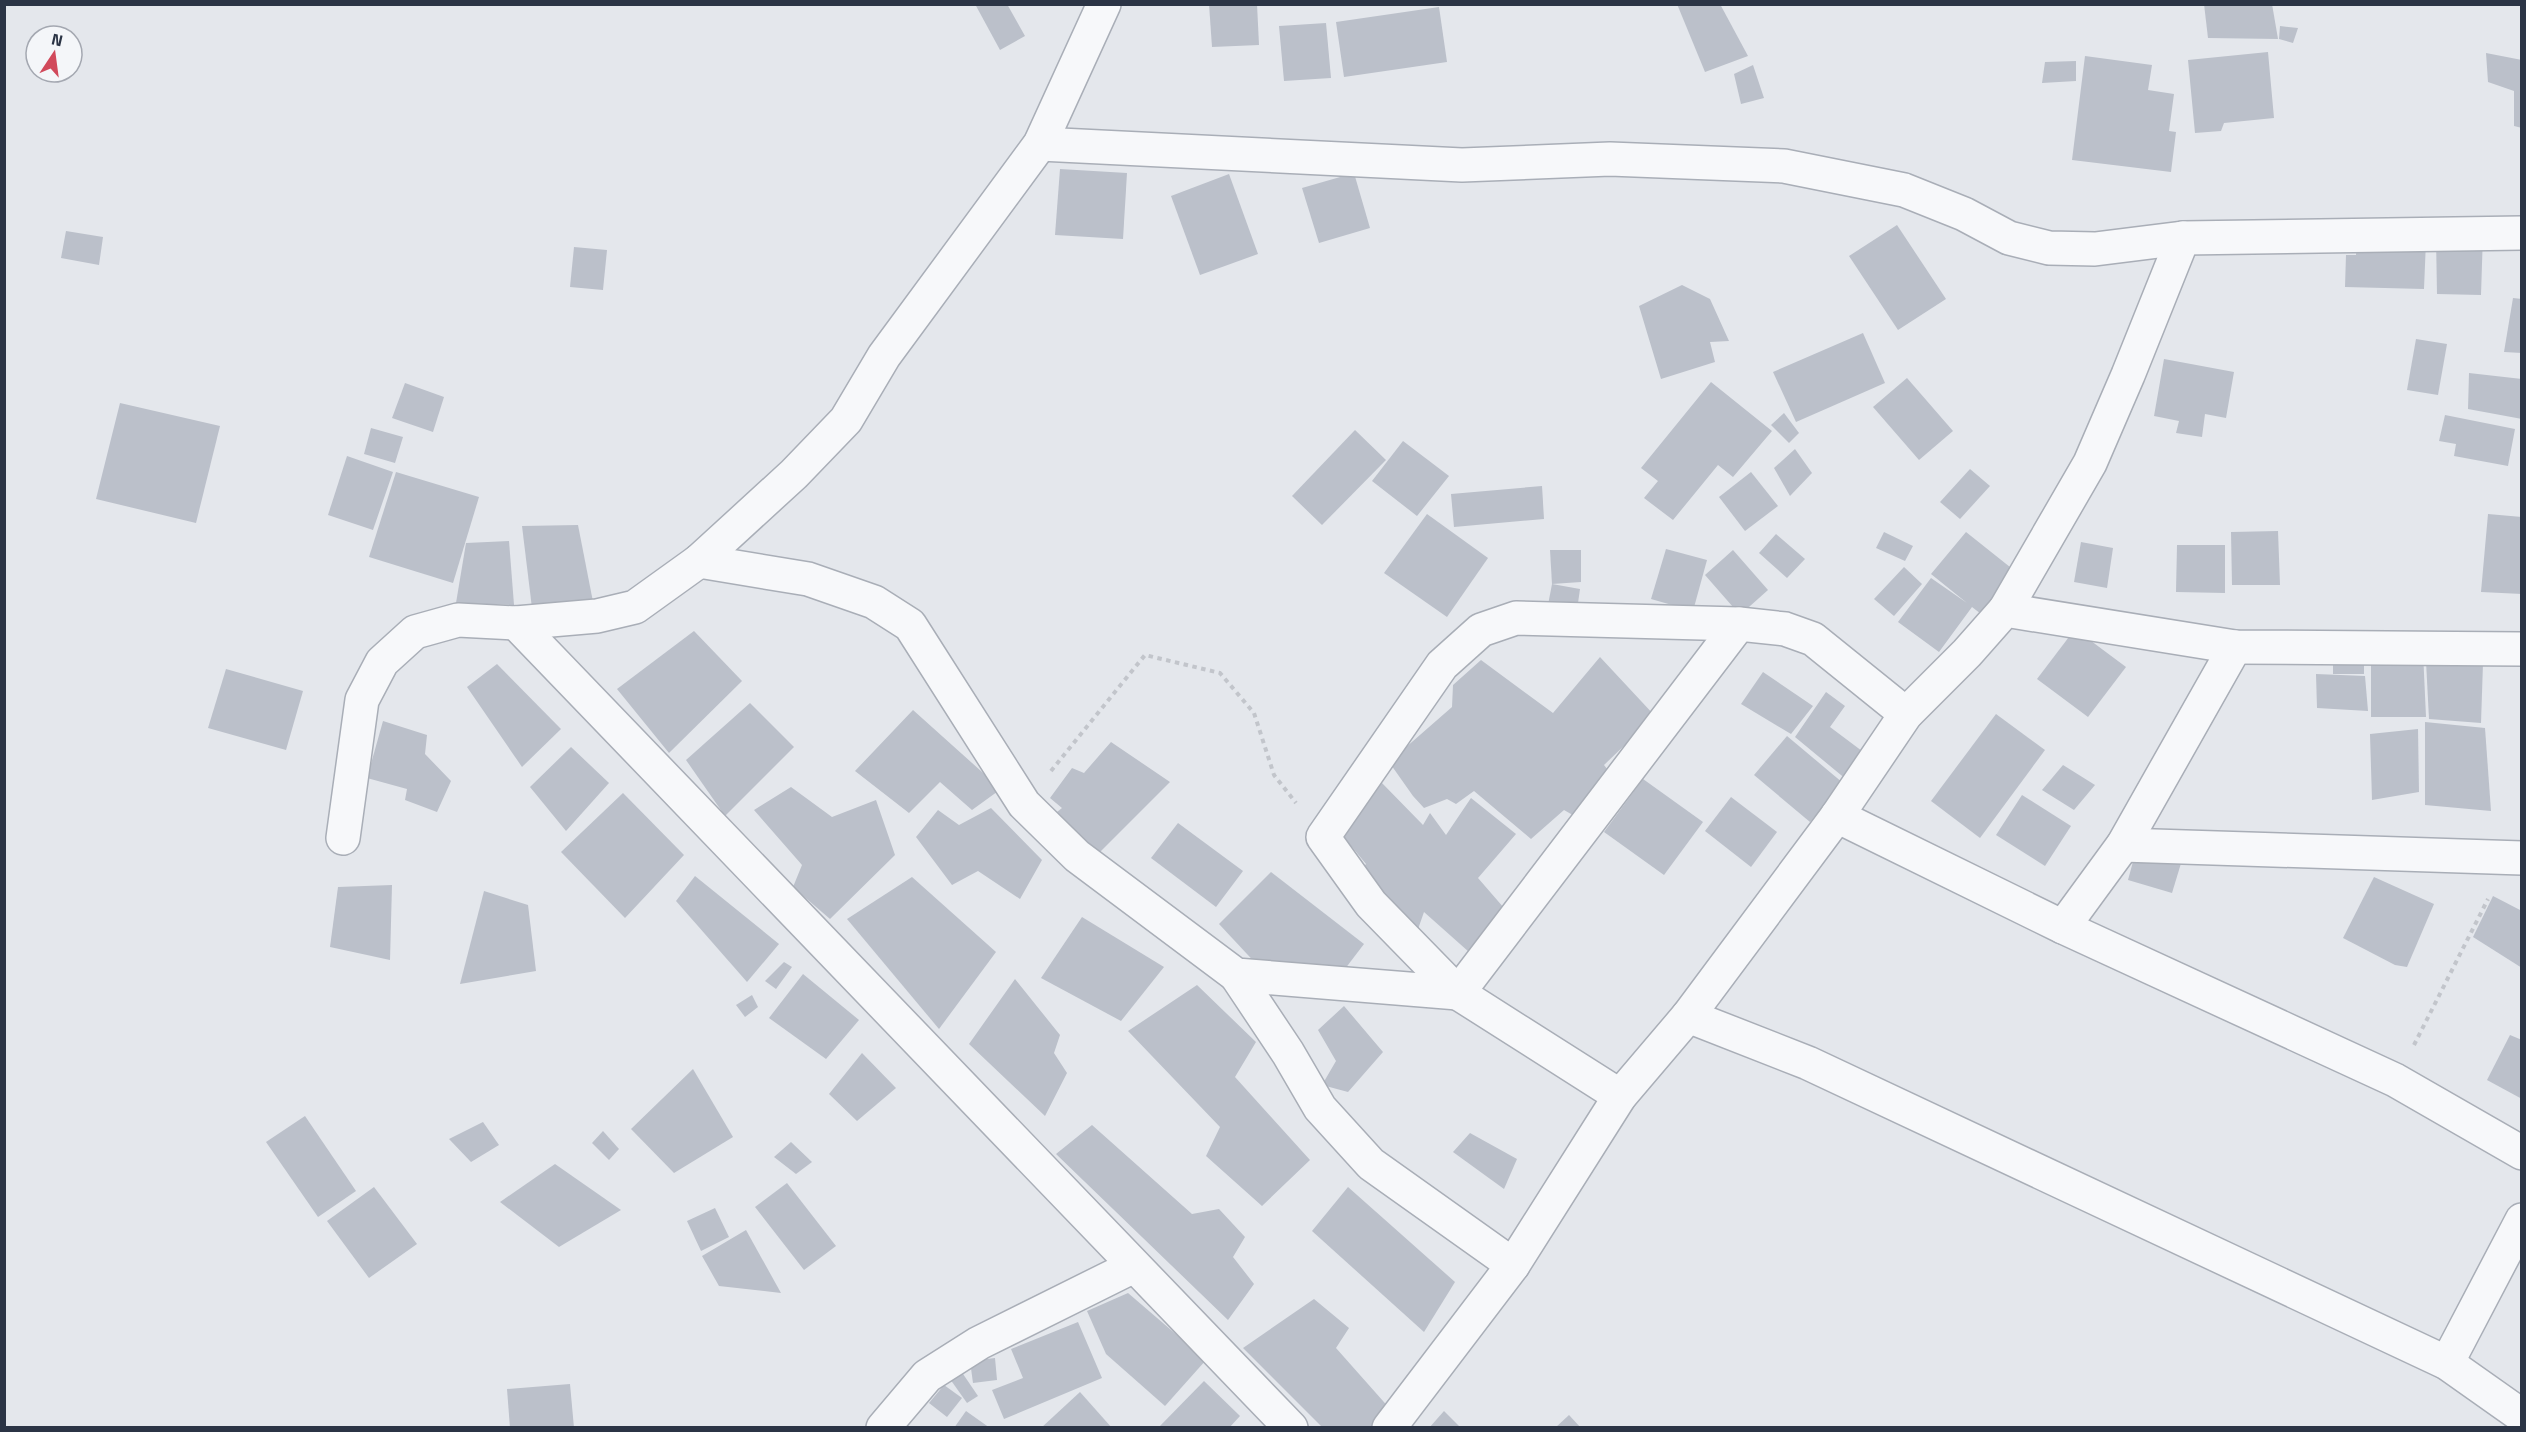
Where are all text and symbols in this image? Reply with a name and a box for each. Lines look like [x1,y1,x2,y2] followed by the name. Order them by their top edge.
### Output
[24,24,84,84] north arrow
[49,26,65,52] text: N

